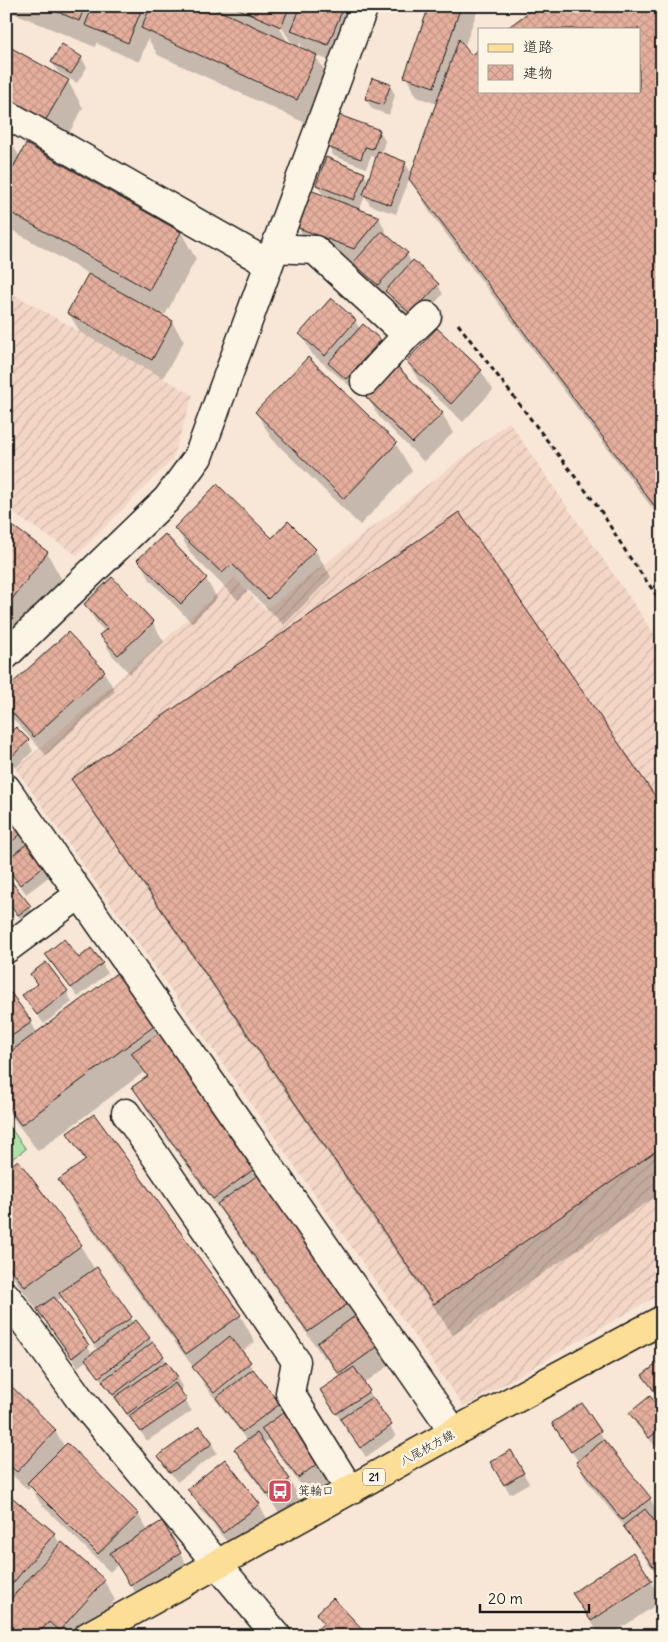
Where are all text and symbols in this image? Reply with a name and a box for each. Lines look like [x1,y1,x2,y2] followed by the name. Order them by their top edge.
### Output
[478,28,640,92] legend
[523,37,553,56] text: 道路
[523,63,553,82] text: 建物
[397,1426,457,1469] street label: 八尾枚方線
[363,1468,385,1485] road number: 21
[267,1478,293,1504] bus stop icon: 箕輪口
[298,1483,334,1498] place label: 箕輪口
[480,1582,589,1614] scale bar
[488,1589,523,1608] text: 20 m

